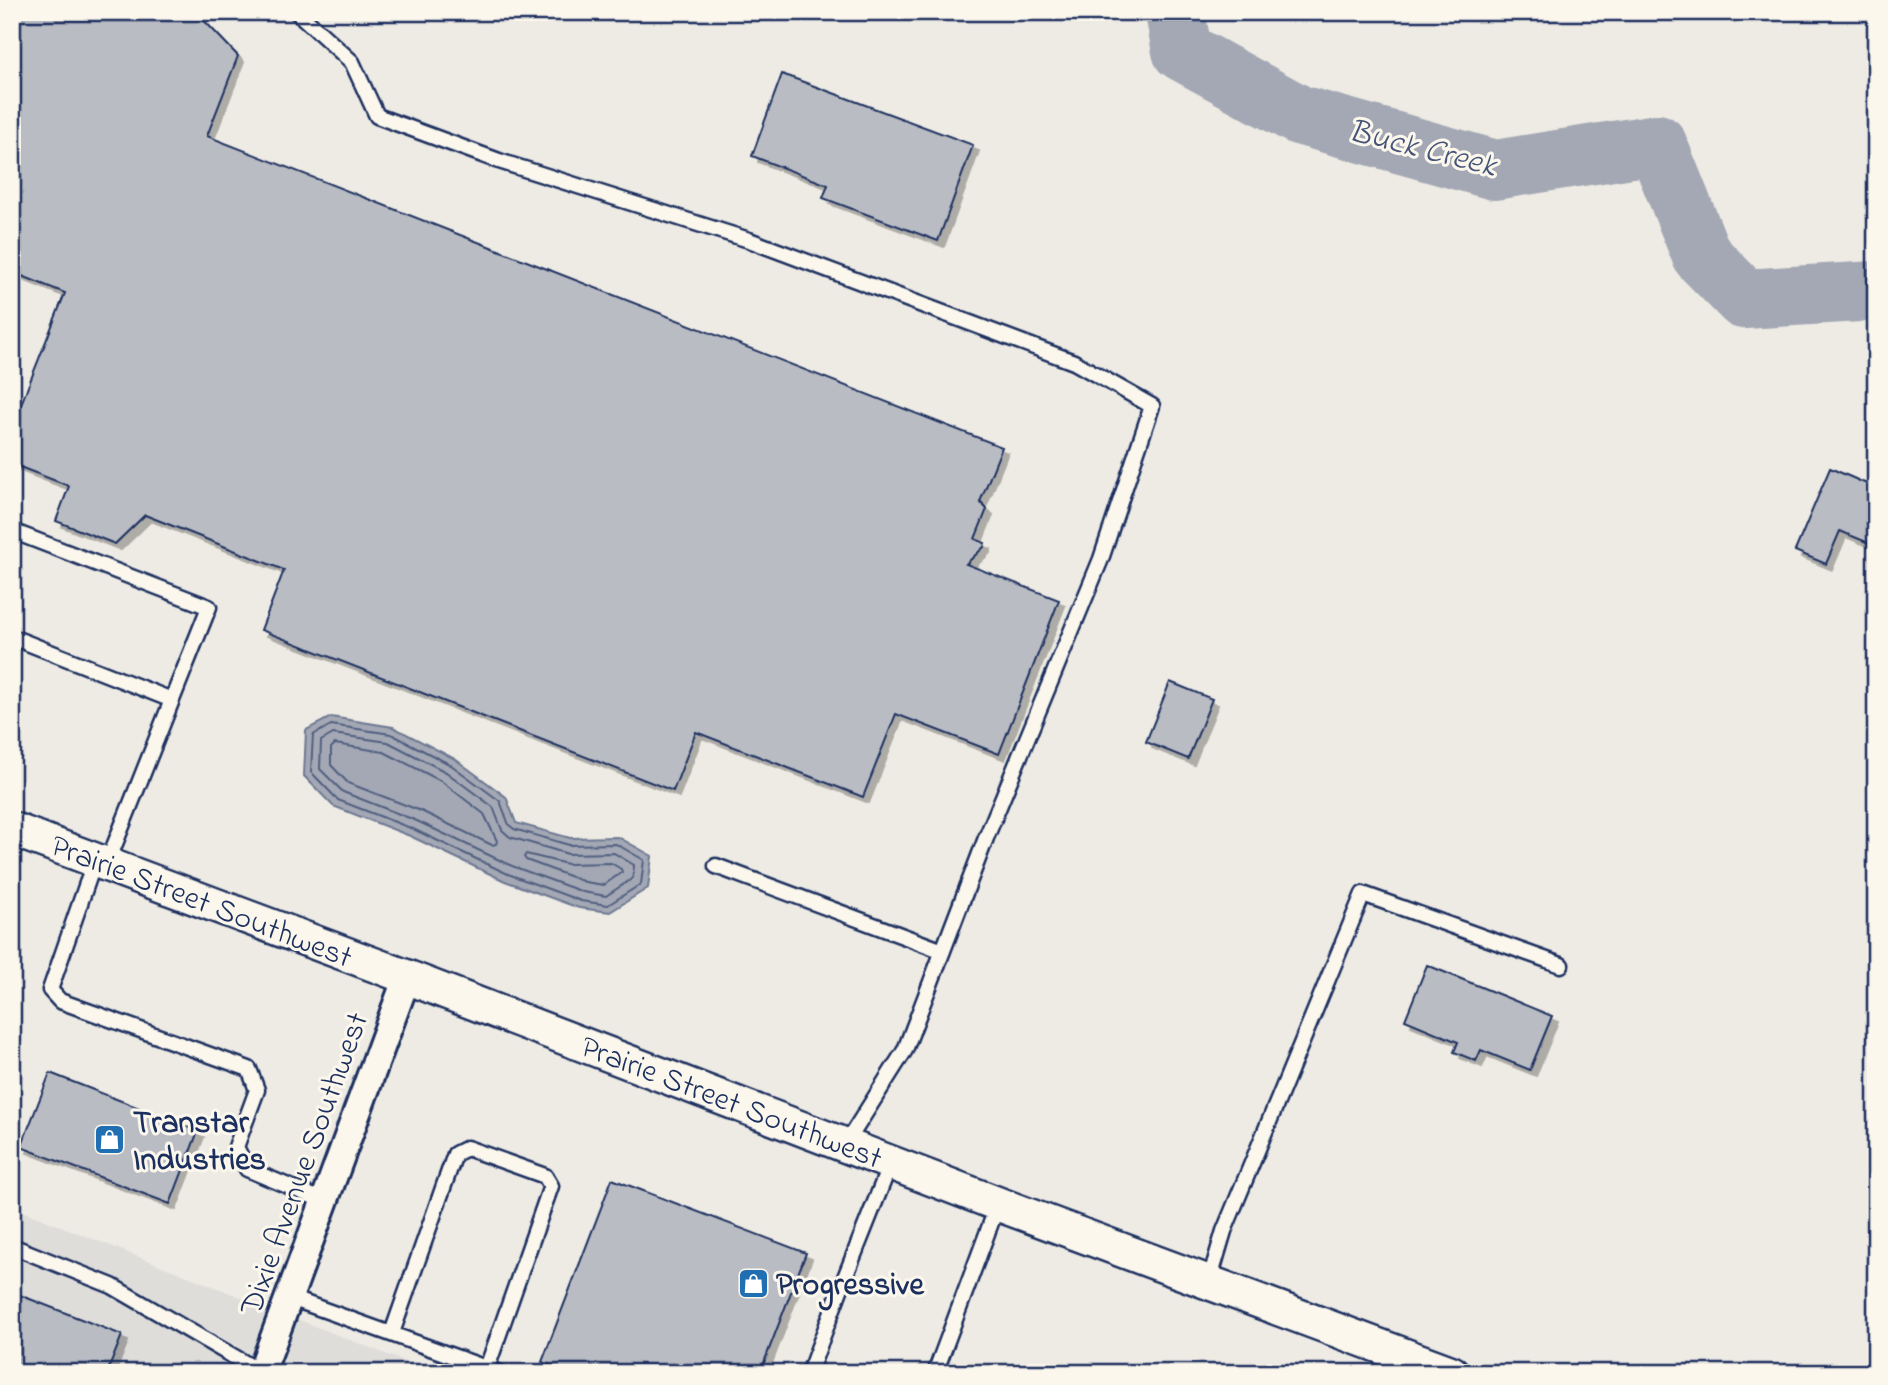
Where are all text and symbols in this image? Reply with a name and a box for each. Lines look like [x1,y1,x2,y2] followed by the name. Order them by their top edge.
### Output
[1343,108,1502,192] water label: Buck Creek
[43,824,359,983] street label: Prairie Street Southwest
[229,1006,383,1323] street label: Dixie Avenue Southwest
[573,1025,889,1184] street label: Prairie Street Southwest
[133,1101,266,1185] place label: Transtar Industries
[93,1122,127,1156] shop icon: Transtar Industries
[776,1263,925,1311] place label: Progressive
[736,1266,770,1300] shop icon: Progressive

